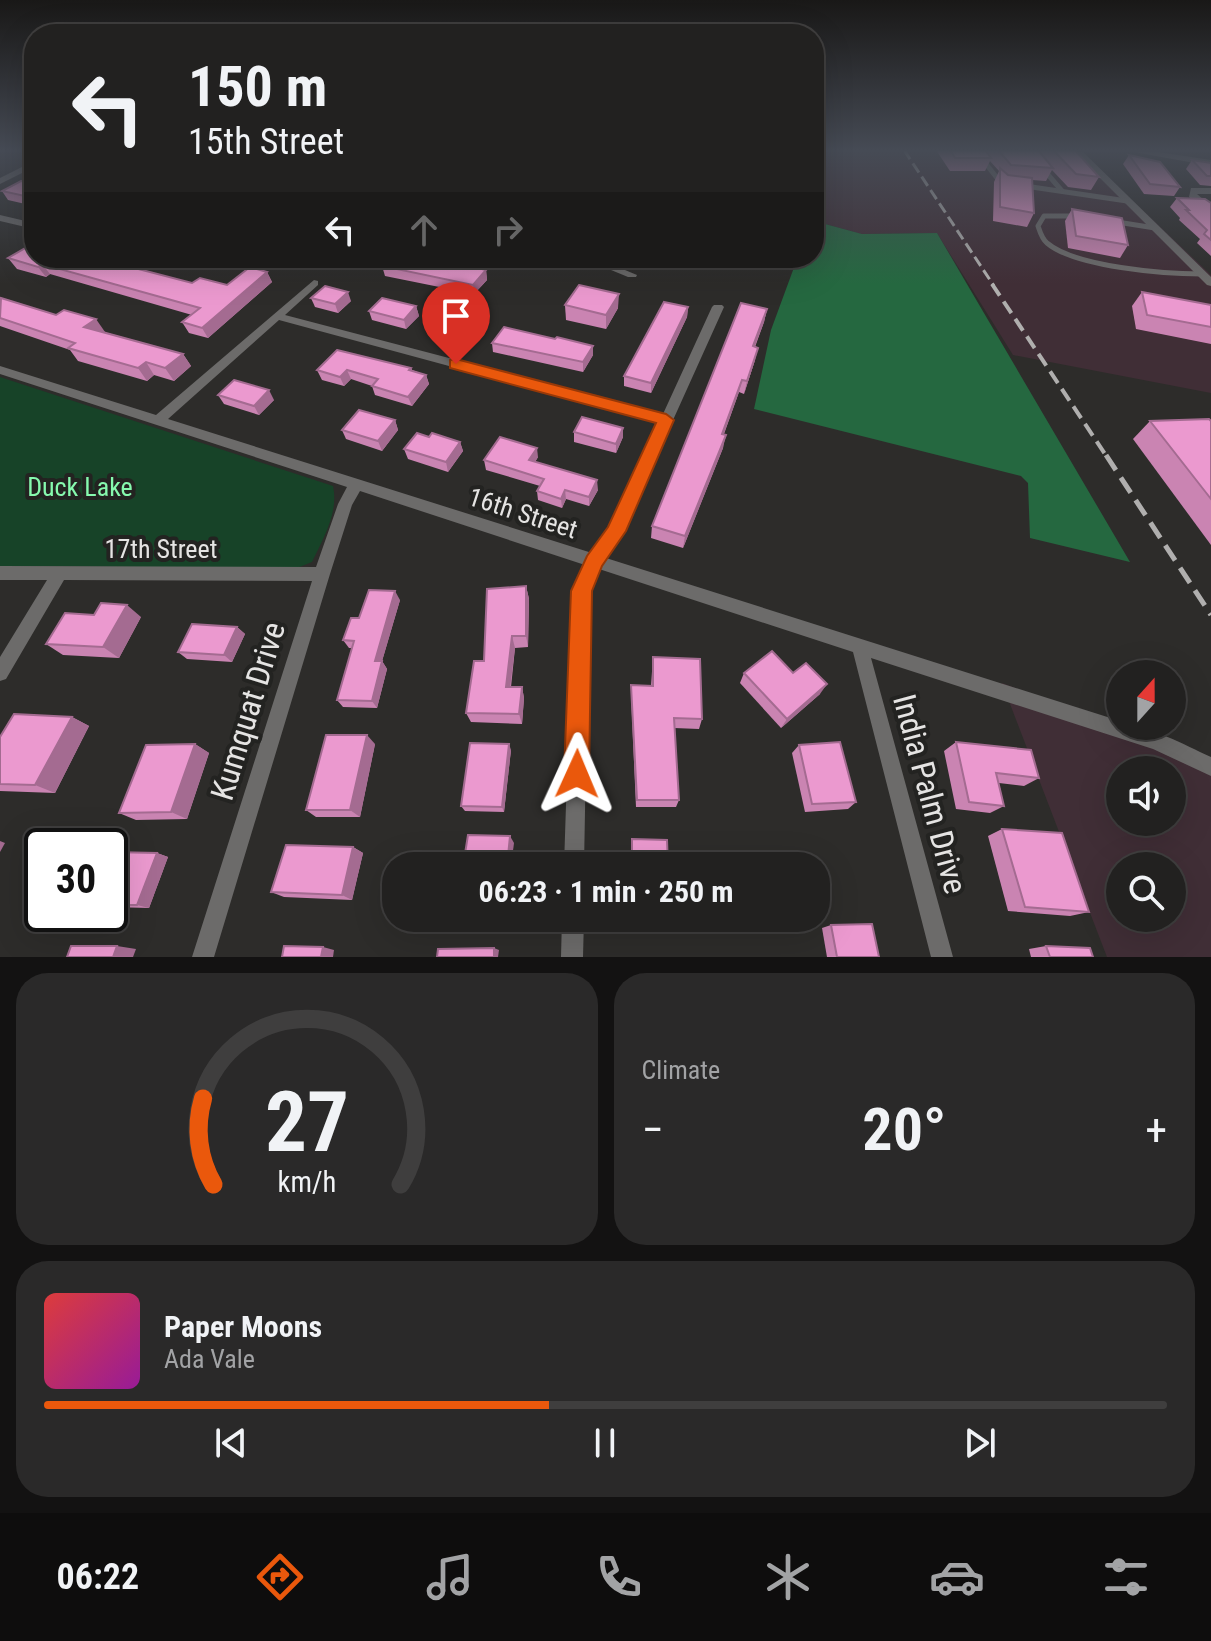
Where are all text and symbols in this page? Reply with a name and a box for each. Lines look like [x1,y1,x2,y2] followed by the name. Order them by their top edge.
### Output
[188,54,327,120] text: 150 m
[56,56,160,160] icon: left
[188,121,344,163] text: 15th Street
[318,208,362,252] icon: left
[402,208,446,252] icon: ahead
[486,208,530,252] icon: right
[422,282,490,364] pin
[434,294,478,338] icon: arrive
[27,472,133,502] park label: Duck Lake
[465,481,581,545] street label: 16th Street
[105,534,217,564] street label: 17th Street
[203,617,293,805] street label: Kumquat Drive
[1106,660,1186,740] north arrow
[1106,660,1186,932] map controls
[885,690,975,898] street label: India Palm Drive
[535,732,619,816] position arrow
[1106,756,1186,836] button: sound
[24,828,128,932] speed limit sign: 30
[1106,852,1186,932] button: search
[479,874,733,909] text: 06:23 · 1 min · 250 m
[642,1055,720,1085] text: Climate
[265,1074,349,1171] text: 27
[862,1094,946,1165] text: 20°
[642,1104,664,1156] text: −
[1145,1104,1167,1156] text: +
[277,1165,336,1199] text: km/h
[164,1309,322,1344] text: Paper Moons
[164,1344,255,1374] text: Ada Vale
[209,1421,253,1465] icon: previous
[583,1421,627,1465] icon: pause
[958,1421,1002,1465] icon: next
[252,1549,308,1605] icon: directions
[422,1549,478,1605] icon: music
[591,1549,647,1605] icon: phone
[760,1549,816,1605] icon: climate
[929,1549,985,1605] icon: car
[1098,1549,1154,1605] icon: filters
[57,1556,139,1598] text: 06:22

